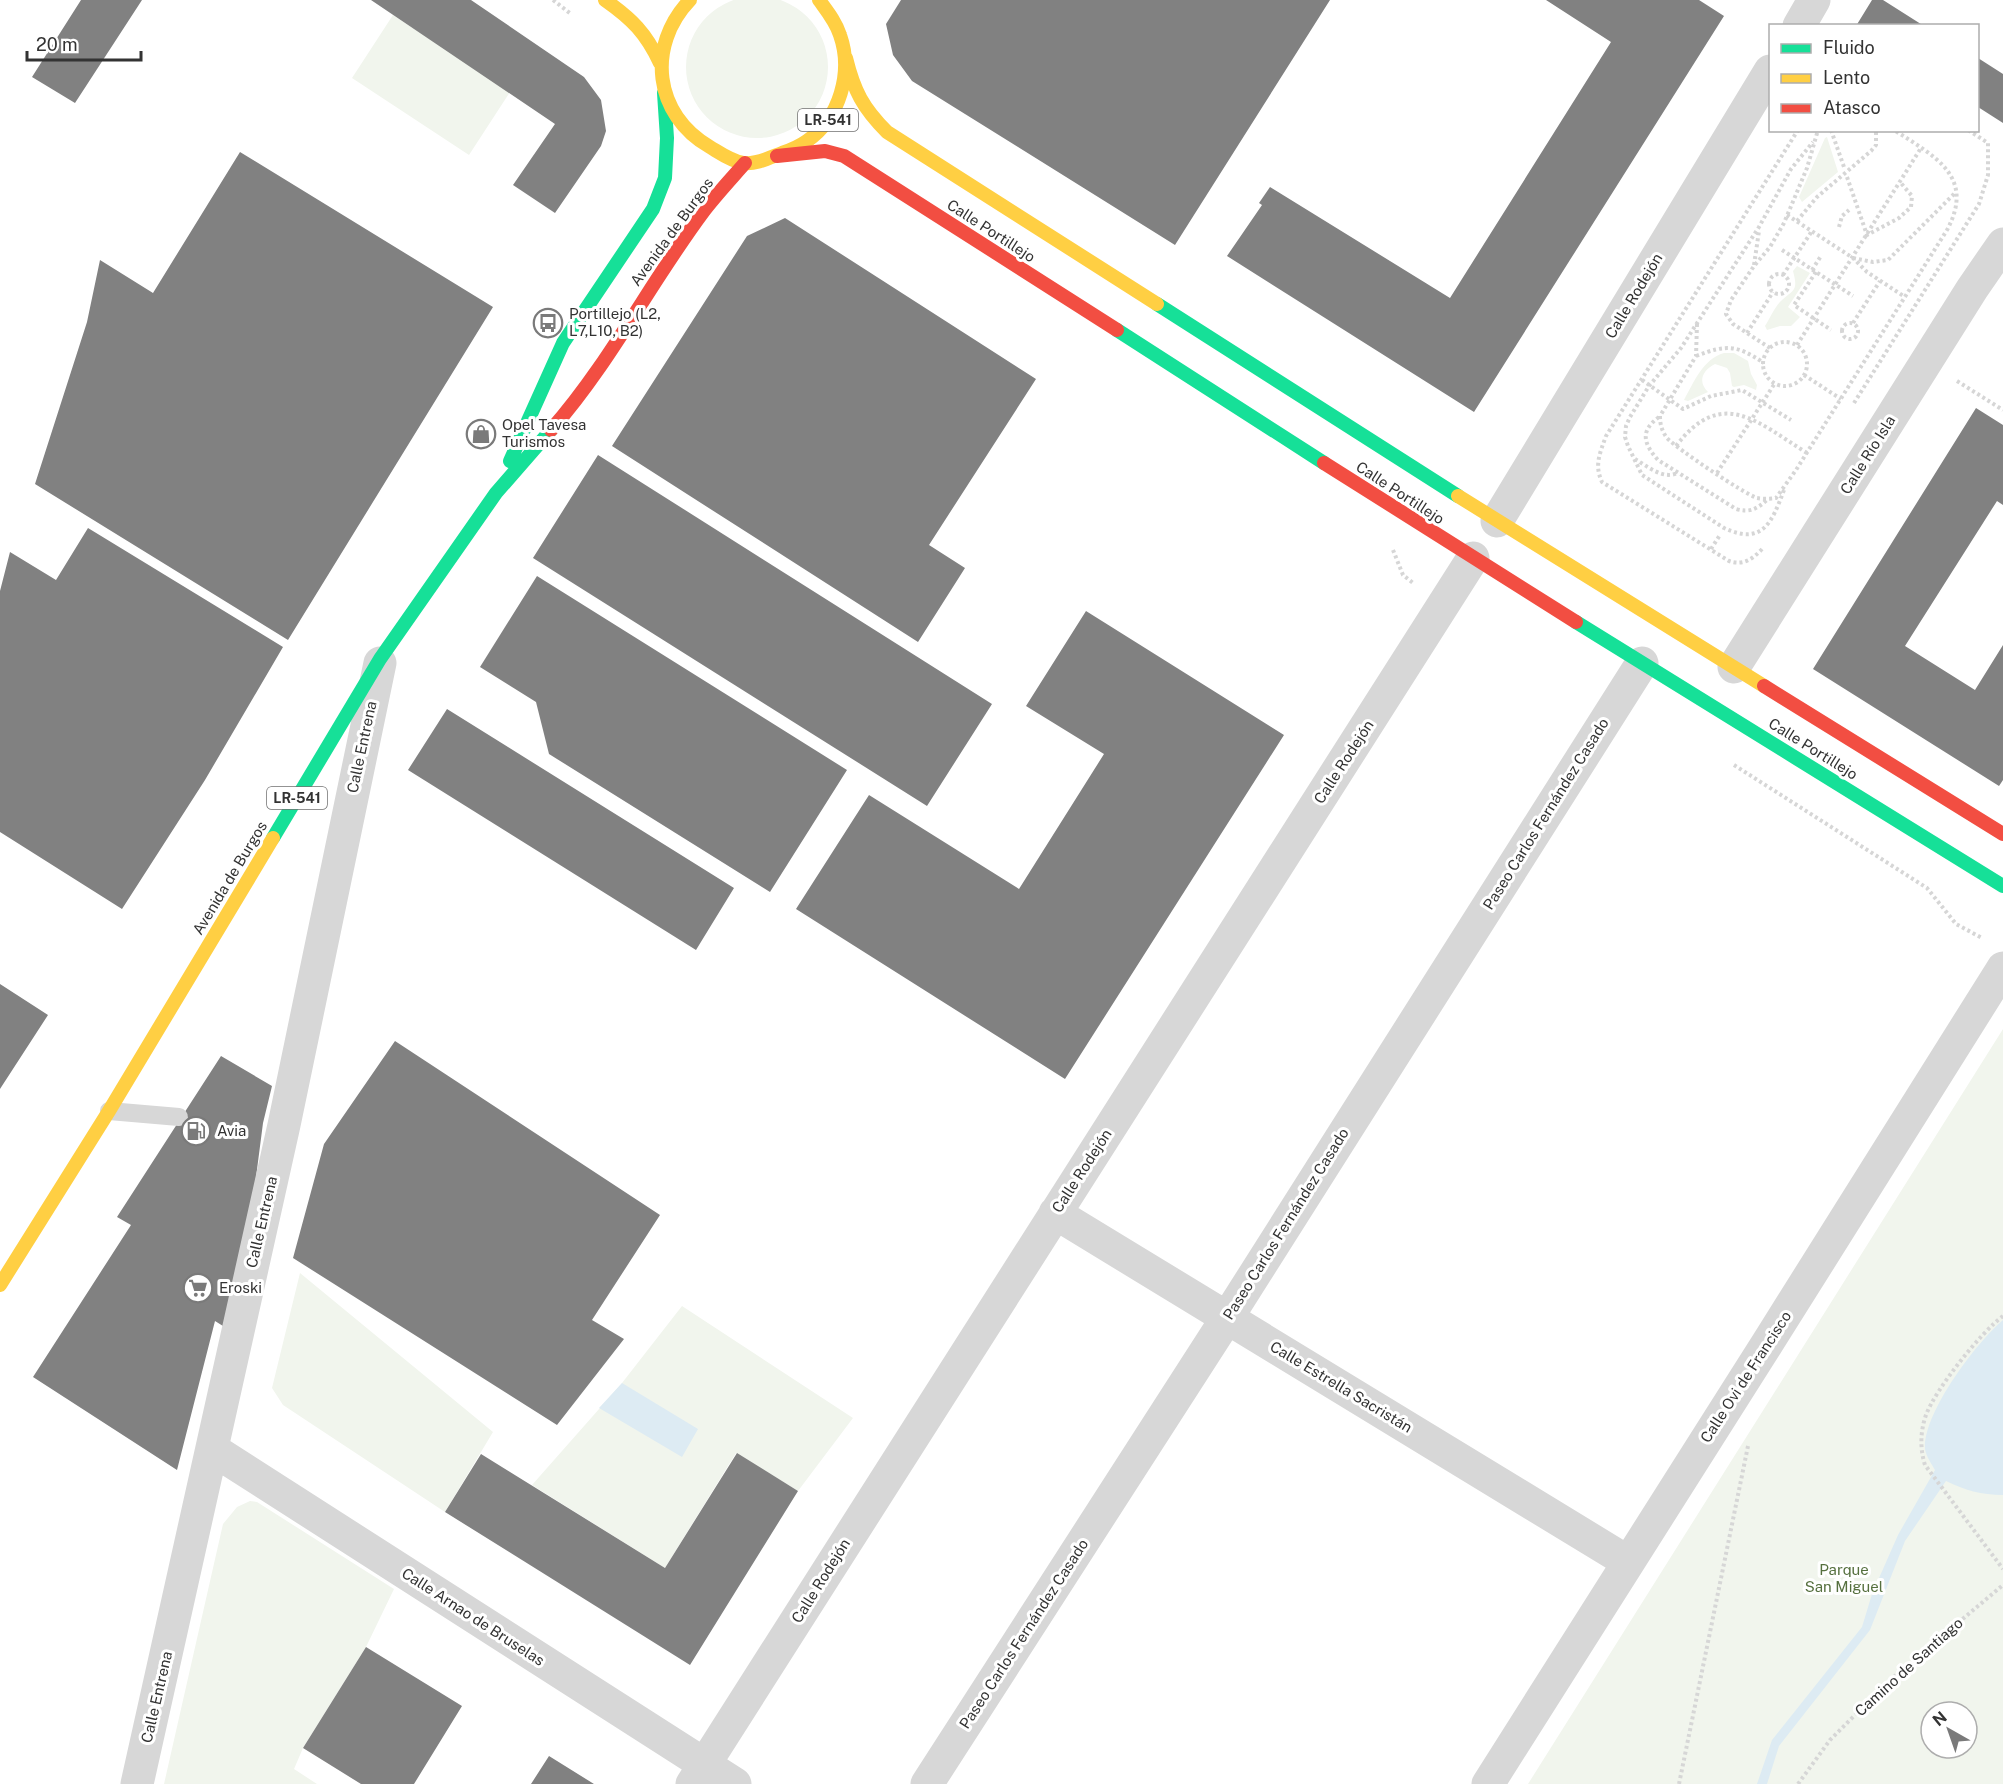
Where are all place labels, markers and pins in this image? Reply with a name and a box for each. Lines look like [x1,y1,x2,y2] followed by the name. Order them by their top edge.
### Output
[569,305,661,339] place label: Portillejo (L2, L7,L10, B2)
[532,307,564,339] bus stop icon: Portillejo (L2, L7,L10, B2)
[502,416,586,450] place label: Opel Tavesa Turismos
[465,418,497,450] shop icon: Opel Tavesa Turismos
[180,1115,212,1147] fuel station icon: Avia
[217,1122,246,1139] place label: Avia
[182,1272,214,1304] supermarket icon: Eroski
[219,1279,262,1296] place label: Eroski

